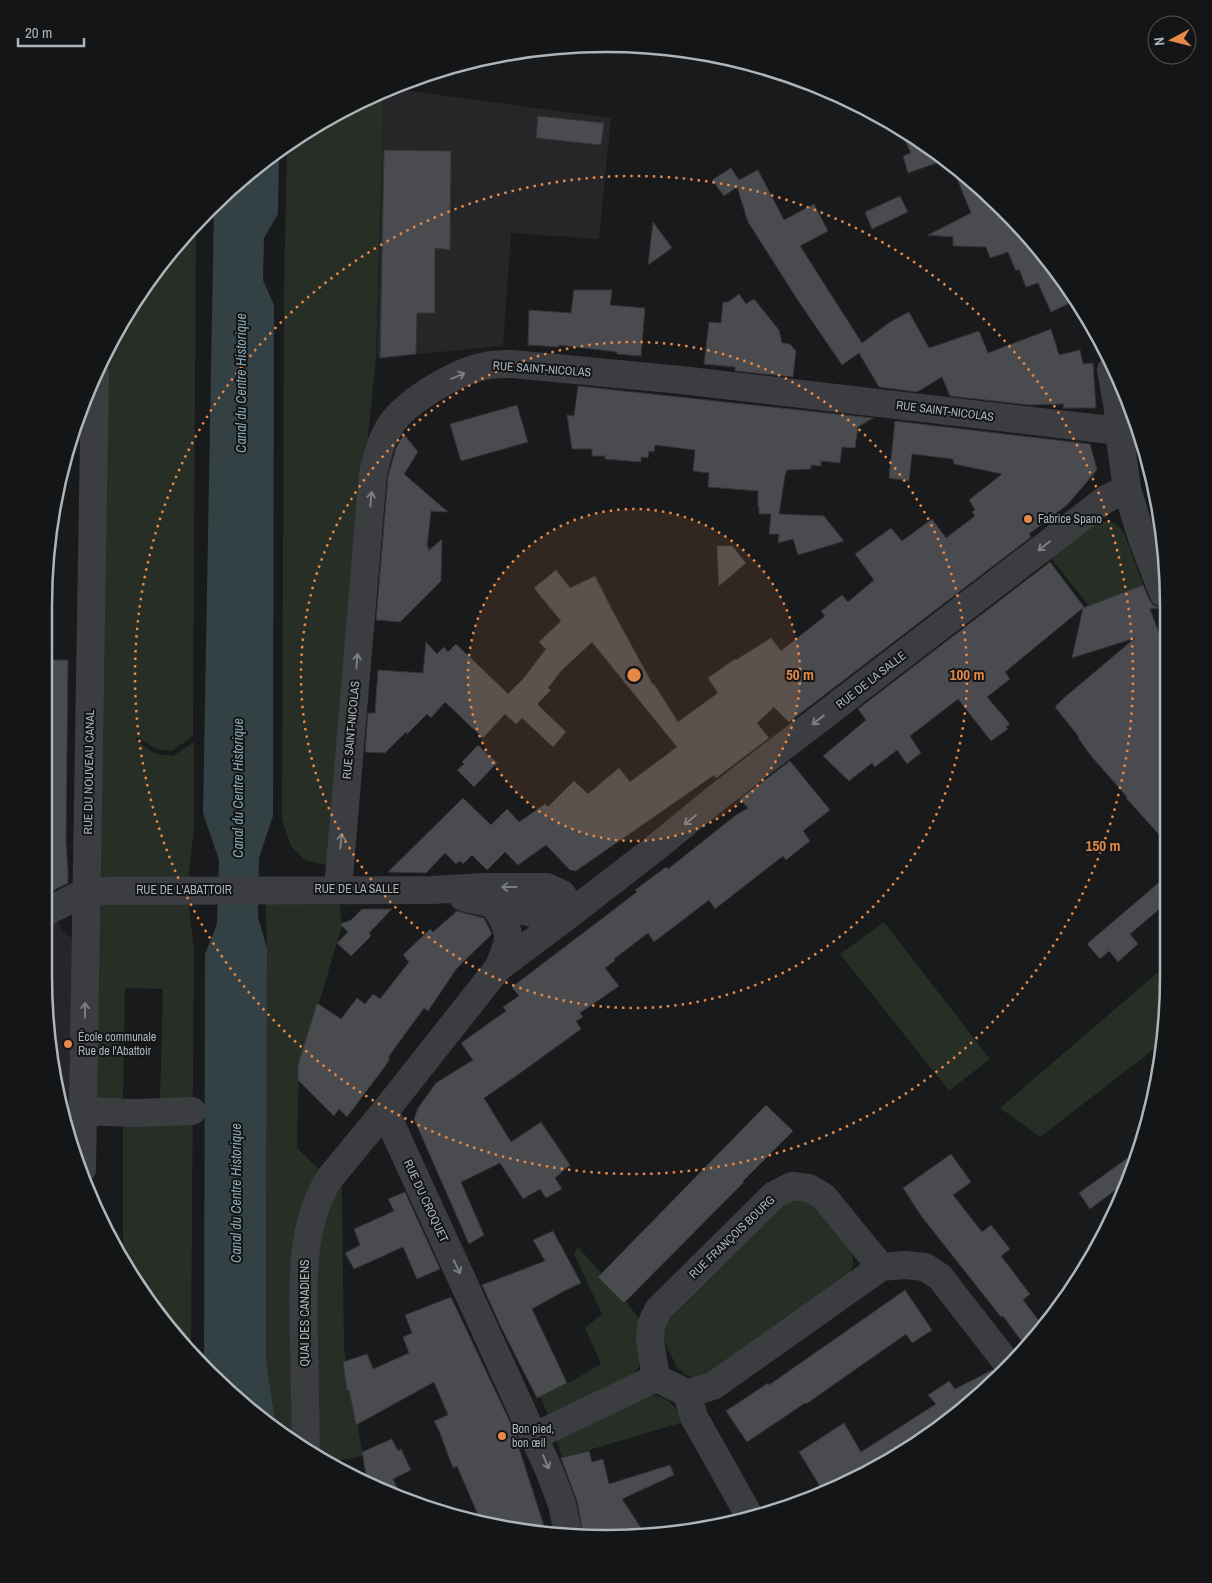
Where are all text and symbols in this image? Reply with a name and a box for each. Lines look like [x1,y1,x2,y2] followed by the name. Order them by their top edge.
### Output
[18,15,84,47] scale bar
[1147,15,1197,65] north arrow
[25,22,52,43] text: 20 m
[1150,36,1169,47] text: N
[232,313,250,453] water label: Canal du Centre Historique
[492,358,592,380] street label: RUE SAINT-NICOLAS
[450,370,465,380] one-way arrow
[895,397,995,425] street label: RUE SAINT-NICOLAS
[366,492,376,508] one-way arrow
[1038,511,1102,527] place label: Fabrice Spano
[1022,513,1034,525] marker: Fabrice Spano
[1038,541,1051,552] one-way arrow
[833,648,909,712] street label: RUE DE LA SALLE
[352,654,362,670] one-way arrow
[786,664,814,685] text: 50 m
[950,664,984,685] text: 100 m
[625,666,643,684] centre of rings
[339,680,363,780] street label: RUE SAINT-NICOLAS
[80,709,98,834] street label: RUE DU NOUVEAU CANAL
[811,715,825,725] one-way arrow
[229,718,247,858] water label: Canal du Centre Historique
[684,814,697,825] one-way arrow
[336,833,346,849] one-way arrow
[1086,835,1120,856] text: 150 m
[315,881,399,897] street label: RUE DE LA SALLE
[136,882,232,898] street label: RUE DE L'ABATTOIR
[501,882,518,892] one-way arrow
[80,1002,89,1018] one-way arrow
[78,1029,156,1059] place label: École communale Rue de l'Abattoir
[62,1038,74,1050] marker: École communale Rue de l'Abattoir
[227,1123,245,1263] water label: Canal du Centre Historique
[400,1157,452,1245] street label: RUE DU CROQUET
[686,1192,778,1282] street label: RUE FRANÇOIS BOURG
[297,1259,313,1367] street label: QUAI DES CANADIENS
[452,1259,462,1274] one-way arrow
[512,1421,554,1451] place label: Bon pied, bon œil
[496,1430,508,1442] marker: Bon pied, bon œil
[541,1454,551,1469] one-way arrow

